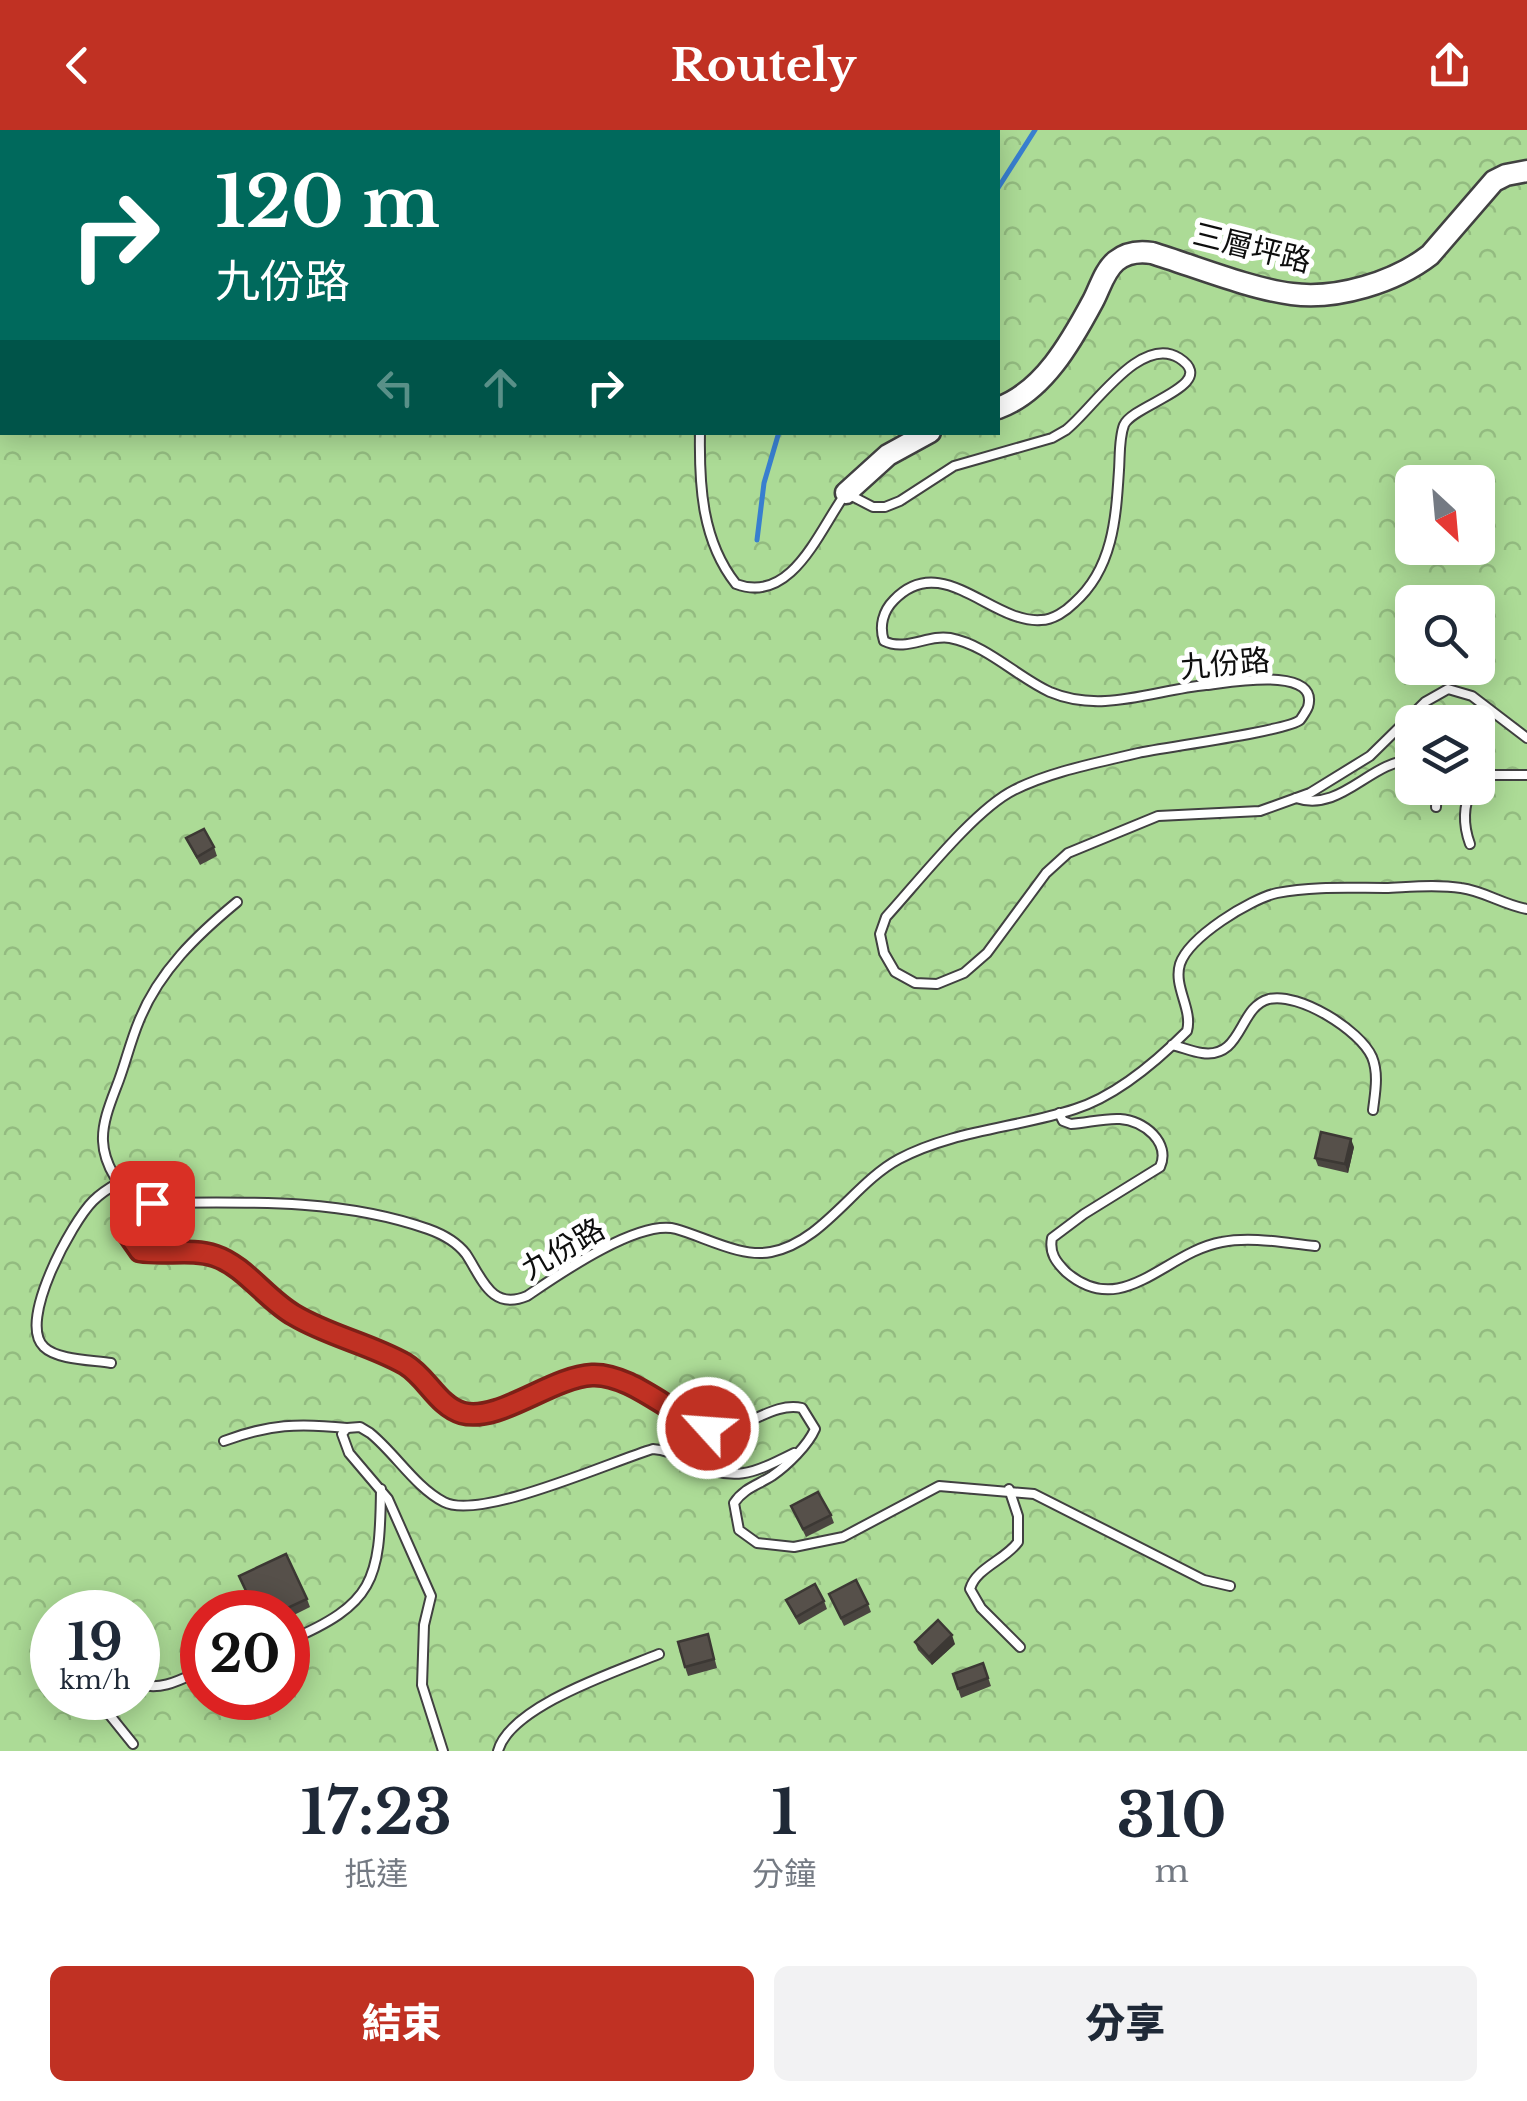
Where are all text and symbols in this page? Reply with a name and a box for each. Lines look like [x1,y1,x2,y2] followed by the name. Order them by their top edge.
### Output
[671,37,856,93] text: Routely
[50,38,105,93] icon: back
[1422,38,1477,93] icon: share
[215,159,440,246] text: 120 m
[50,170,180,300] icon: right
[1189,215,1315,280] street label: 三層坪路
[215,253,350,309] text: 九份路
[368,360,423,415] icon: left
[473,360,528,415] icon: ahead
[578,360,633,415] icon: right
[1395,465,1495,565] north arrow
[1395,465,1495,805] map controls
[1395,585,1495,685] button: search
[1179,641,1271,686] street label: 九份路
[1395,705,1495,805] button: layers
[110,1161,195,1246] pin
[125,1176,180,1231] icon: arrive
[515,1210,611,1287] street label: 九份路
[656,1376,760,1480] position arrow
[180,1590,310,1720] speed limit sign: 20
[67,1611,123,1674] text: 19
[60,1665,130,1696] text: km/h
[300,1776,452,1850] text: 17:23
[771,1776,797,1850] text: 1
[1117,1779,1227,1853] text: 310
[1155,1851,1189,1891] text: m
[344,1854,408,1894] text: 抵達
[752,1854,816,1894] text: 分鐘
[50,1966,754,2081] button: 結束
[774,1966,1477,2081] button: 分享

